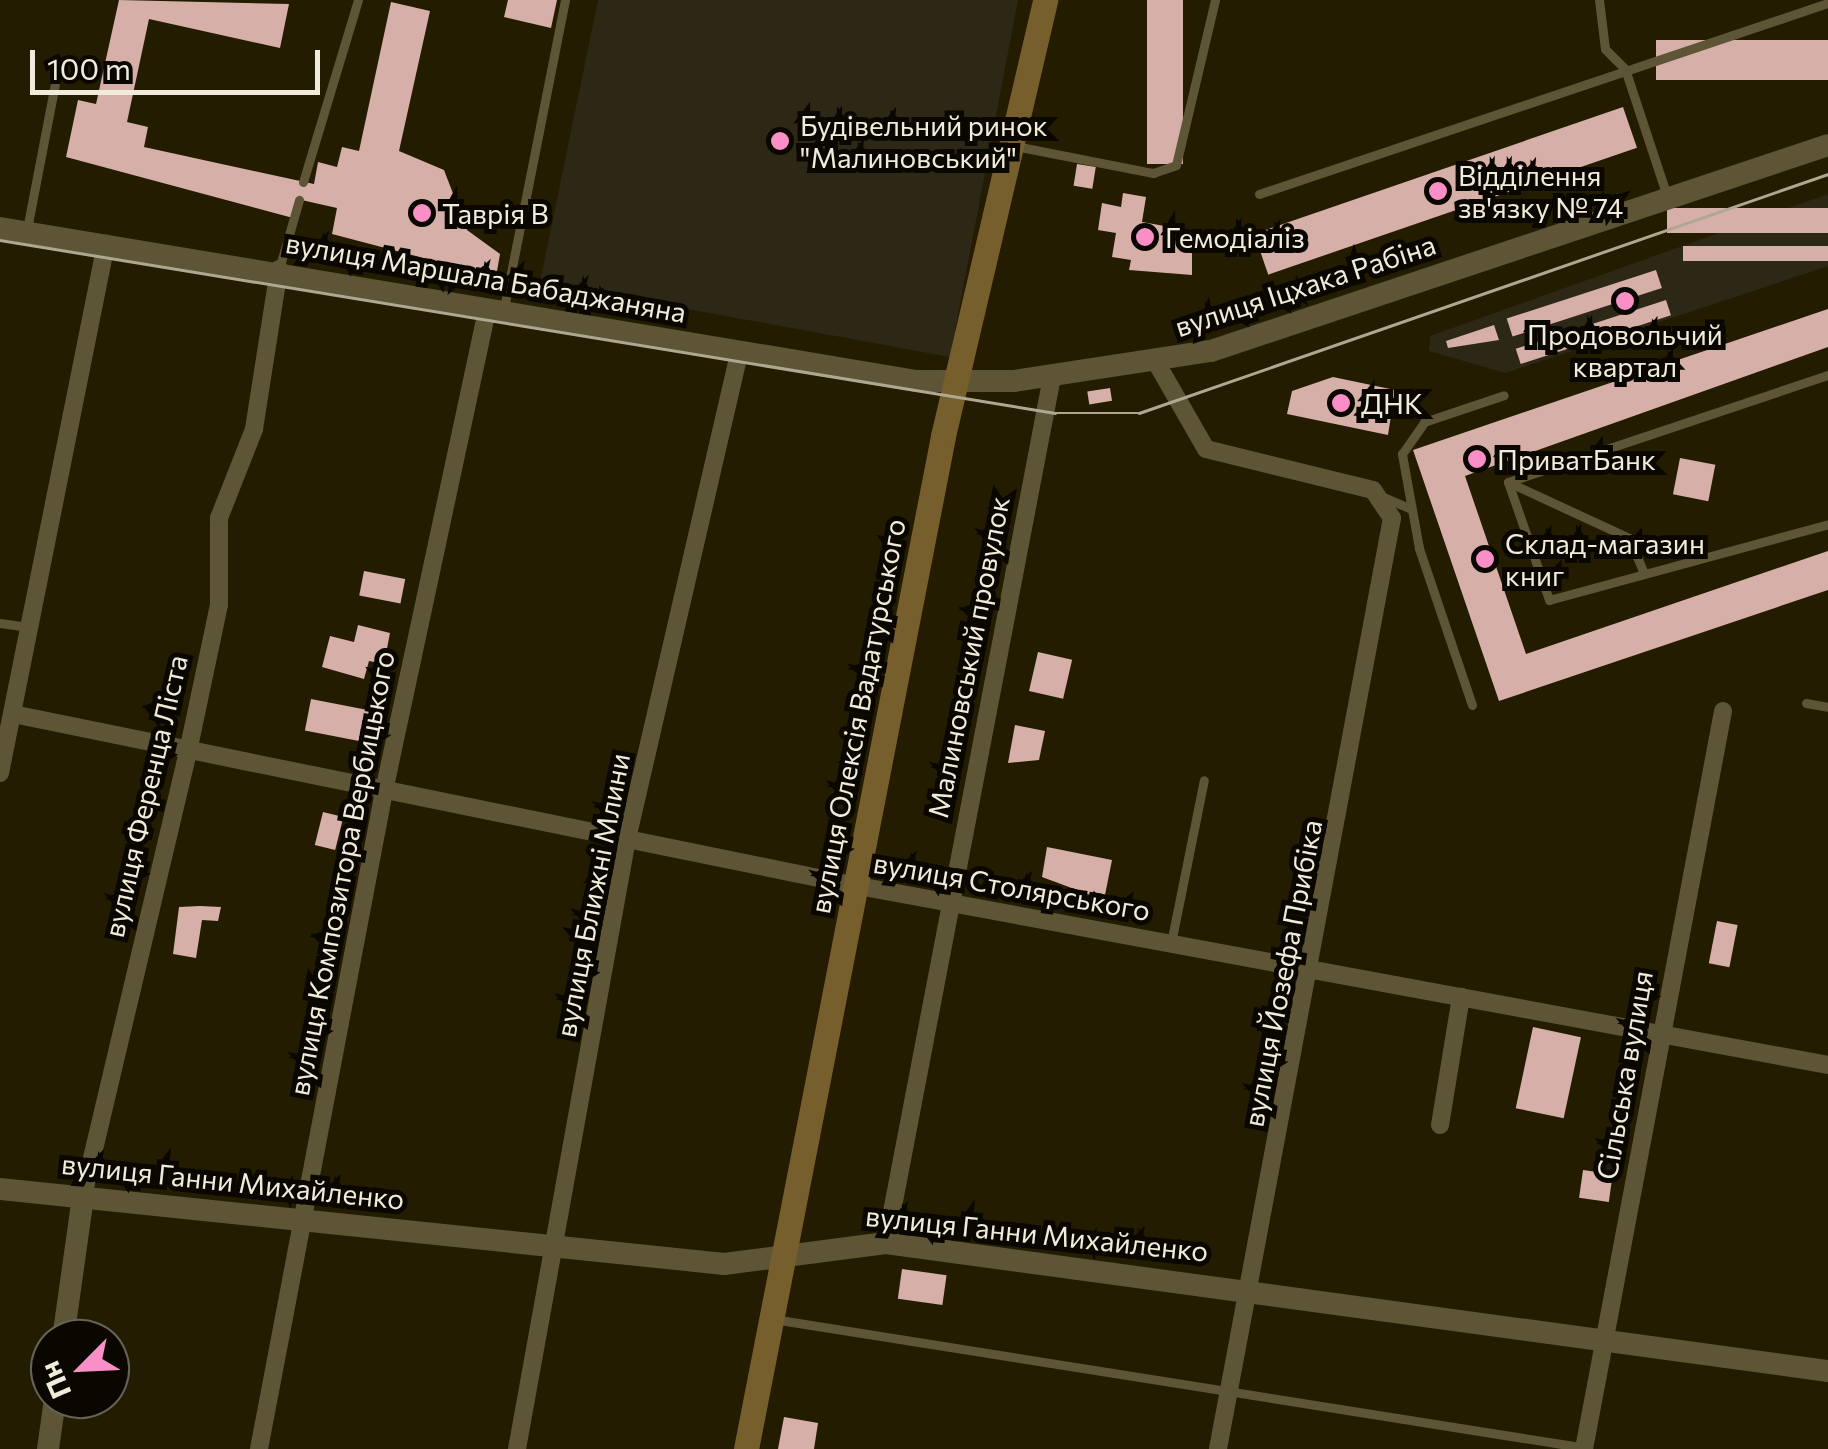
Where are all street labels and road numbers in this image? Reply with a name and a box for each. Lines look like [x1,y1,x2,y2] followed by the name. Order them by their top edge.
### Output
[283,225,689,329] street label: вулиця Маршала Бабаджаняна
[1170,227,1440,343] street label: вулиця Іцхака Рабіна
[920,493,1016,821] street label: Малиновський провулок
[802,516,912,916] street label: вулиця Олексія Вадатурського
[281,648,401,1098] street label: вулиця Композитора Вербицького
[96,652,194,940] street label: вулиця Ференца Ліста
[548,750,636,1040] street label: вулиця Ближні Млини
[1236,817,1328,1129] street label: вулиця Йозефа Прибіка
[871,845,1153,927] street label: вулиця Столярського
[1589,968,1659,1182] street label: Сільська вулиця
[60,1146,406,1216] street label: вулиця Ганни Михайленко
[864,1198,1210,1268] street label: вулиця Ганни Михайленко

